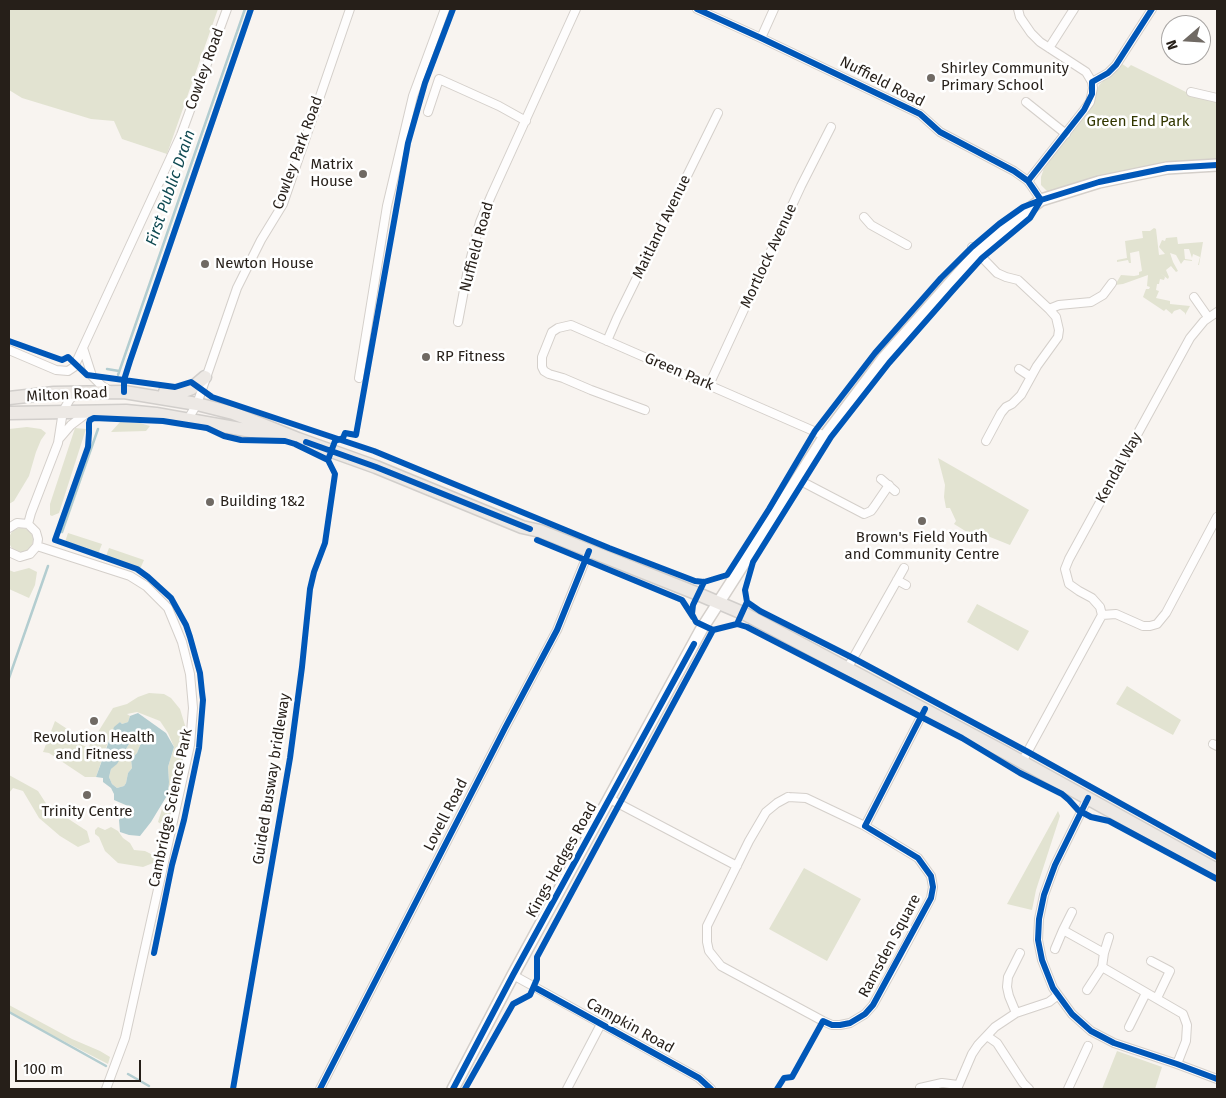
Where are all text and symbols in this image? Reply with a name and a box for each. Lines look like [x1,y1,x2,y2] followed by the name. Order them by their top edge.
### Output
[1161,15,1211,65] north arrow
[182,26,228,112] street label: Cowley Road
[1163,38,1182,52] text: N
[837,53,927,111] street label: Nuffield Road
[941,60,1069,95] place label: Shirley Community Primary School
[925,72,937,84] marker: Shirley Community Primary School
[269,94,327,212] street label: Cowley Park Road
[1086,113,1190,131] park label: Green End Park
[142,127,200,249] water label: First Public Drain
[310,156,353,191] place label: Matrix House
[357,168,369,180] marker: Matrix House
[629,172,695,282] street label: Maitland Avenue
[456,200,498,294] street label: Nuffield Road
[737,201,801,311] street label: Mortlock Avenue
[215,255,314,273] place label: Newton House
[199,258,211,270] marker: Newton House
[436,348,505,366] place label: RP Fitness
[642,349,716,395] street label: Green Park
[420,351,432,363] marker: RP Fitness
[26,384,108,406] street label: Milton Road
[1092,429,1146,507] street label: Kendal Way
[220,493,305,511] place label: Building 1&2
[204,496,216,508] marker: Building 1&2
[916,515,928,527] marker: Brown's Field Youth and Community Centre
[845,529,999,564] place label: Brown's Field Youth and Community Centre
[250,692,294,866] street label: Guided Busway bridleway
[88,715,100,727] marker: Revolution Health and Fitness
[145,727,197,889] street label: Cambridge Science Park
[33,729,155,764] place label: Revolution Health and Fitness
[420,776,472,854] street label: Lovell Road
[81,789,93,801] marker: Trinity Centre
[523,799,601,921] street label: Kings Hedges Road
[41,803,133,821] place label: Trinity Centre
[855,891,925,1001] street label: Ramsden Square
[583,995,677,1057] street label: Campkin Road
[18,1050,144,1082] scale bar
[23,1060,63,1078] text: 100 m

